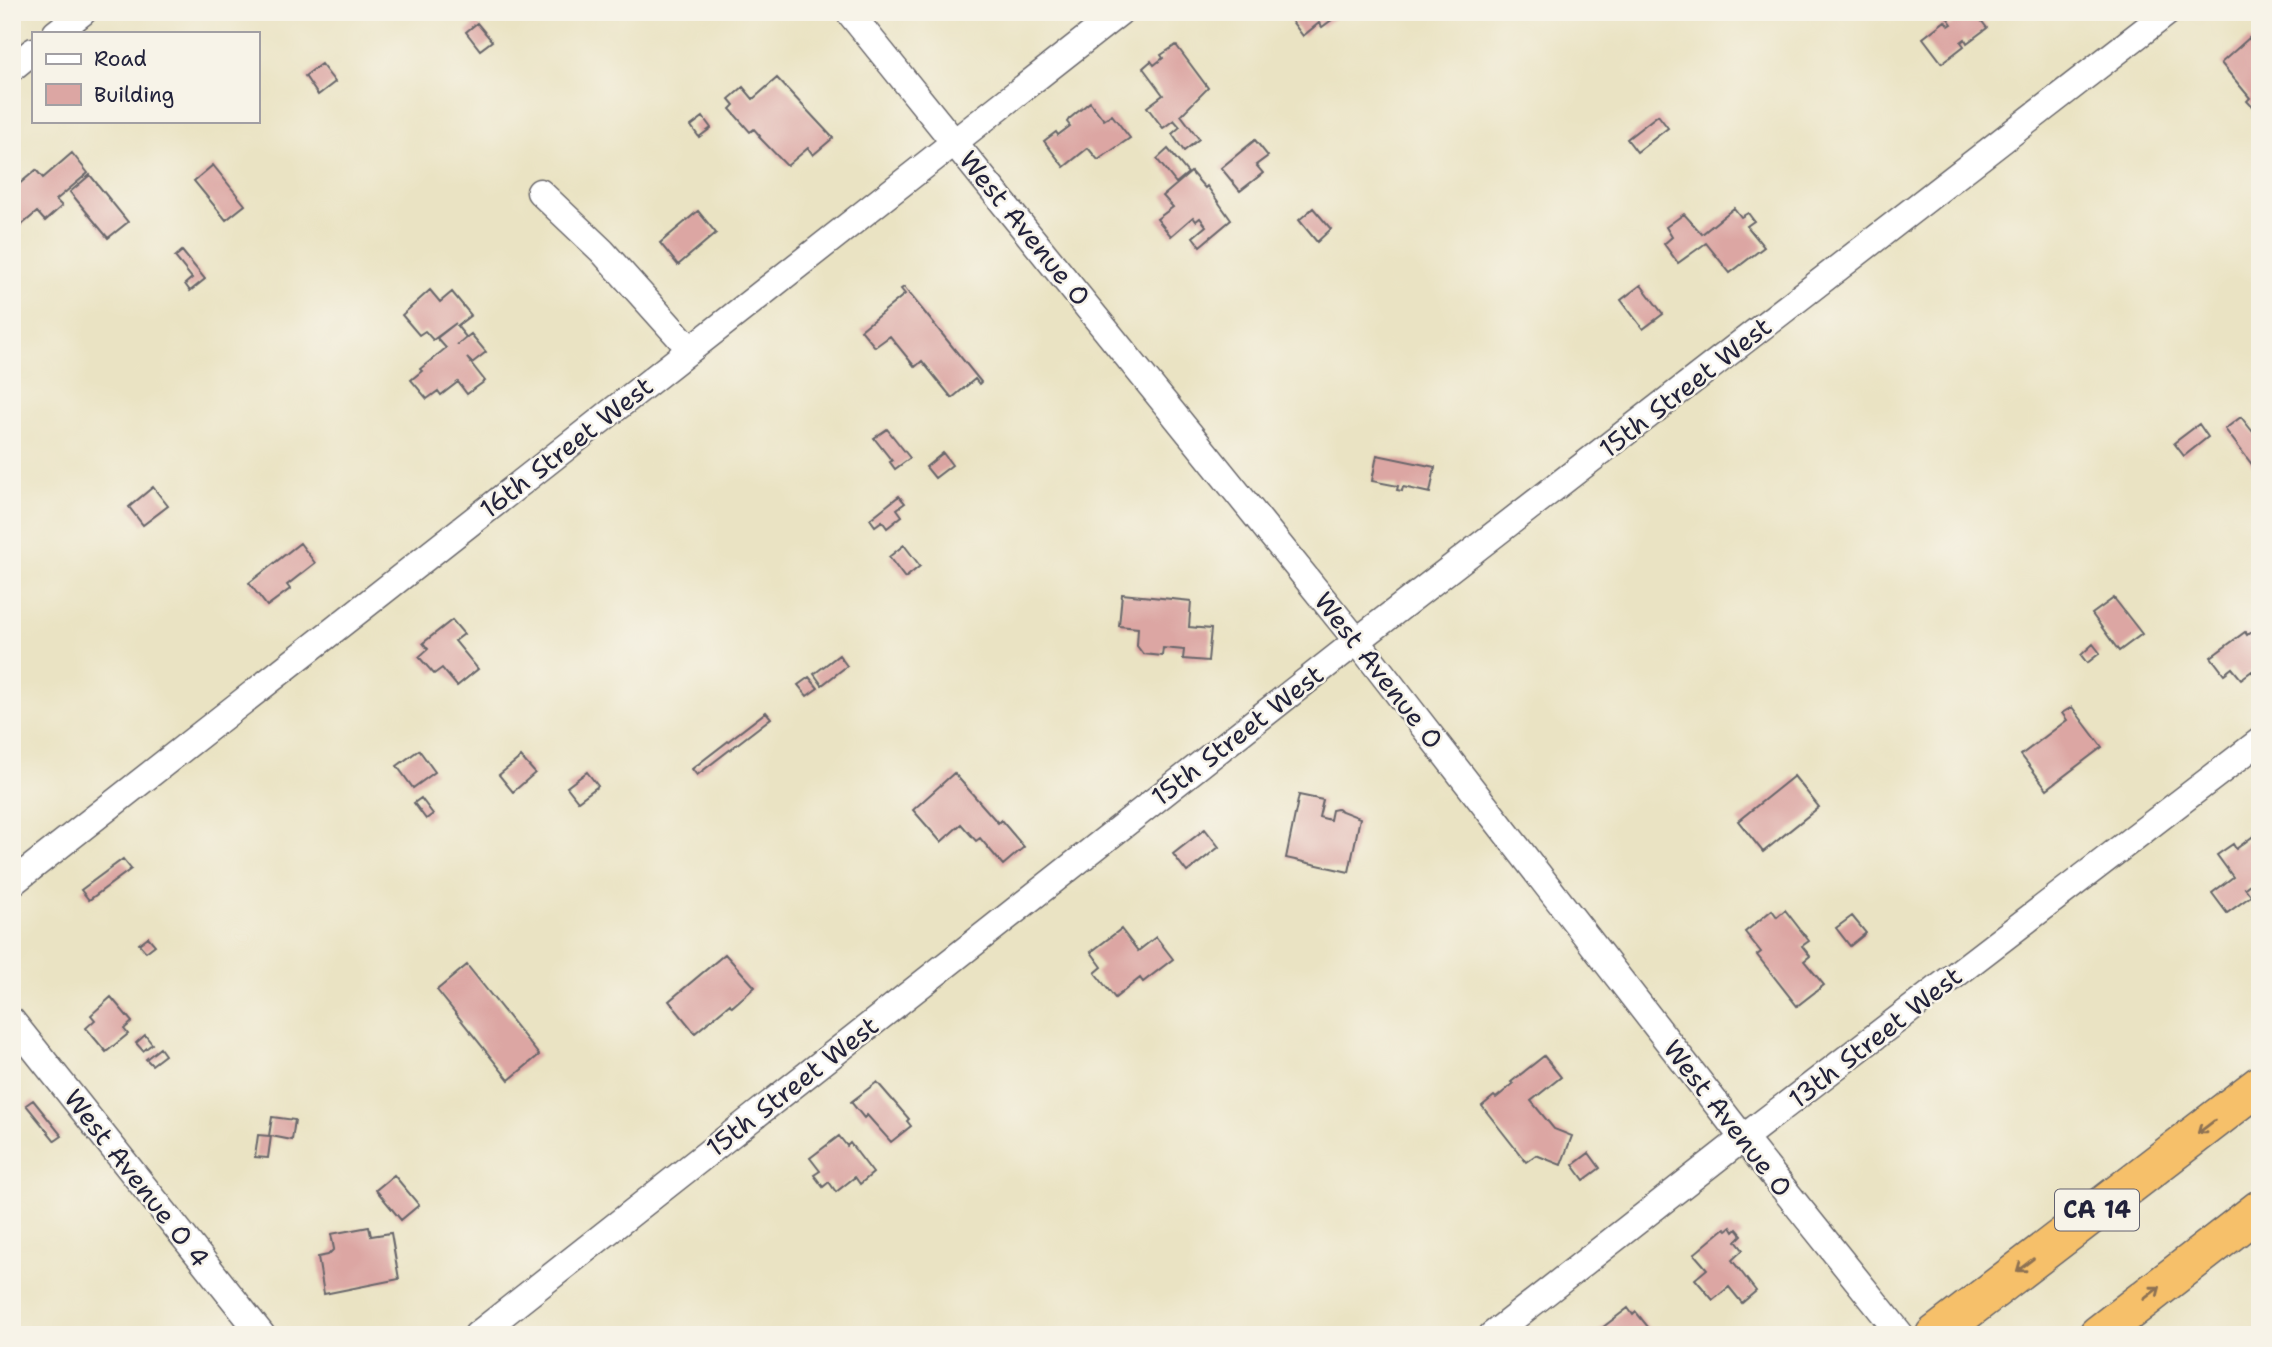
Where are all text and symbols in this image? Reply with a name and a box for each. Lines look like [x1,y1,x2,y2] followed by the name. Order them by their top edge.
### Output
[32,32,259,122] legend
[94,45,147,73] text: Road
[94,81,174,109] text: Building
[952,143,1098,313] street label: West Avenue O
[1592,309,1778,465] street label: 15th Street West
[472,368,660,526] street label: 16th Street West
[1307,584,1451,756] street label: West Avenue O
[1144,657,1330,813] street label: 15th Street West
[1781,958,1969,1116] street label: 13th Street West
[699,1008,885,1164] street label: 15th Street West
[1656,1032,1800,1204] street label: West Avenue O
[56,1082,218,1274] street label: West Avenue O 4
[2196,1119,2215,1134] one-way arrow
[2055,1190,2139,1230] road number: CA 14
[2016,1258,2035,1273] one-way arrow
[2142,1286,2160,1301] one-way arrow

